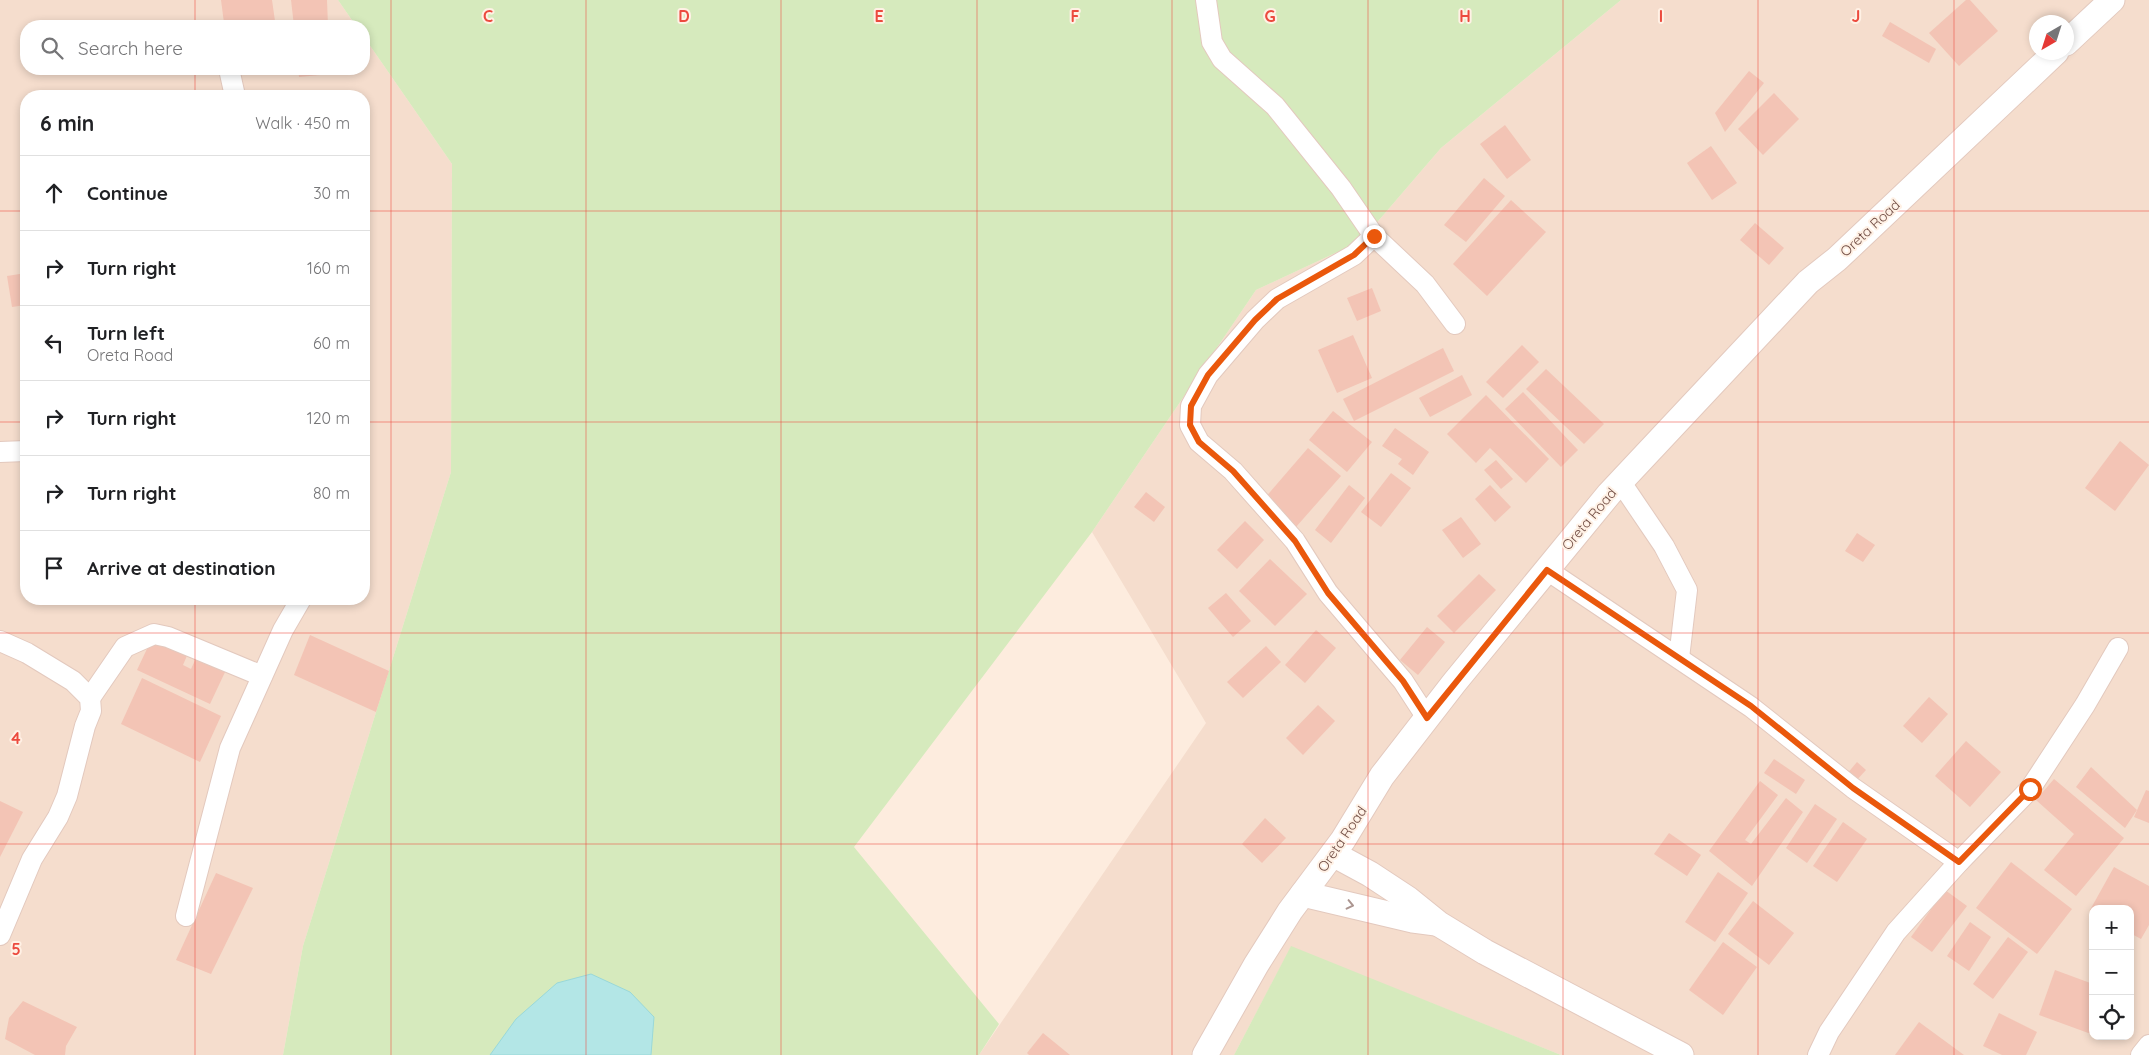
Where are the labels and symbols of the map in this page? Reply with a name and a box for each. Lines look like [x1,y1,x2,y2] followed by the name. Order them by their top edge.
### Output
[483,6,493,26] text: C
[678,6,690,26] text: D
[874,6,884,26] text: E
[1071,6,1080,26] text: F
[1264,6,1276,26] text: G
[1459,6,1471,26] text: H
[1659,6,1663,26] text: I
[1852,6,1860,26] text: J
[2029,15,2074,60] north arrow
[1836,196,1904,260] street label: Oreta Road
[1363,225,1386,248] route end
[1558,484,1620,554] street label: Oreta Road
[11,728,21,748] text: 4
[2019,778,2042,801] route start
[1313,803,1371,875] street label: Oreta Road
[1346,899,1355,910] one-way arrow
[11,939,21,959] text: 5

